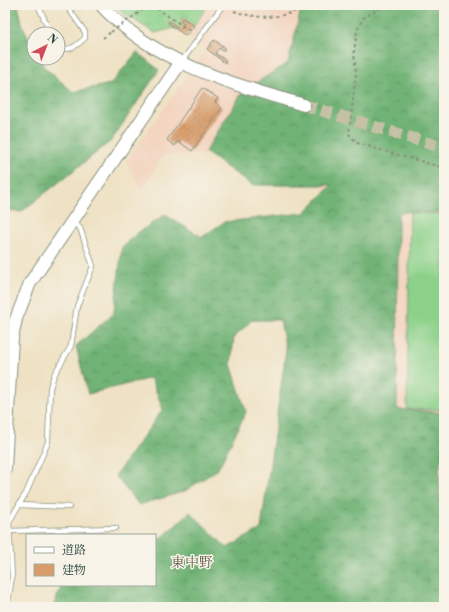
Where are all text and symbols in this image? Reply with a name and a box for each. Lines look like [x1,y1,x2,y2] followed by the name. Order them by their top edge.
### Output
[26,26,66,66] north arrow
[44,31,60,48] text: N
[26,534,156,586] legend
[62,543,86,558] text: 道路
[171,554,213,572] district label: 東中野
[62,563,86,578] text: 建物

